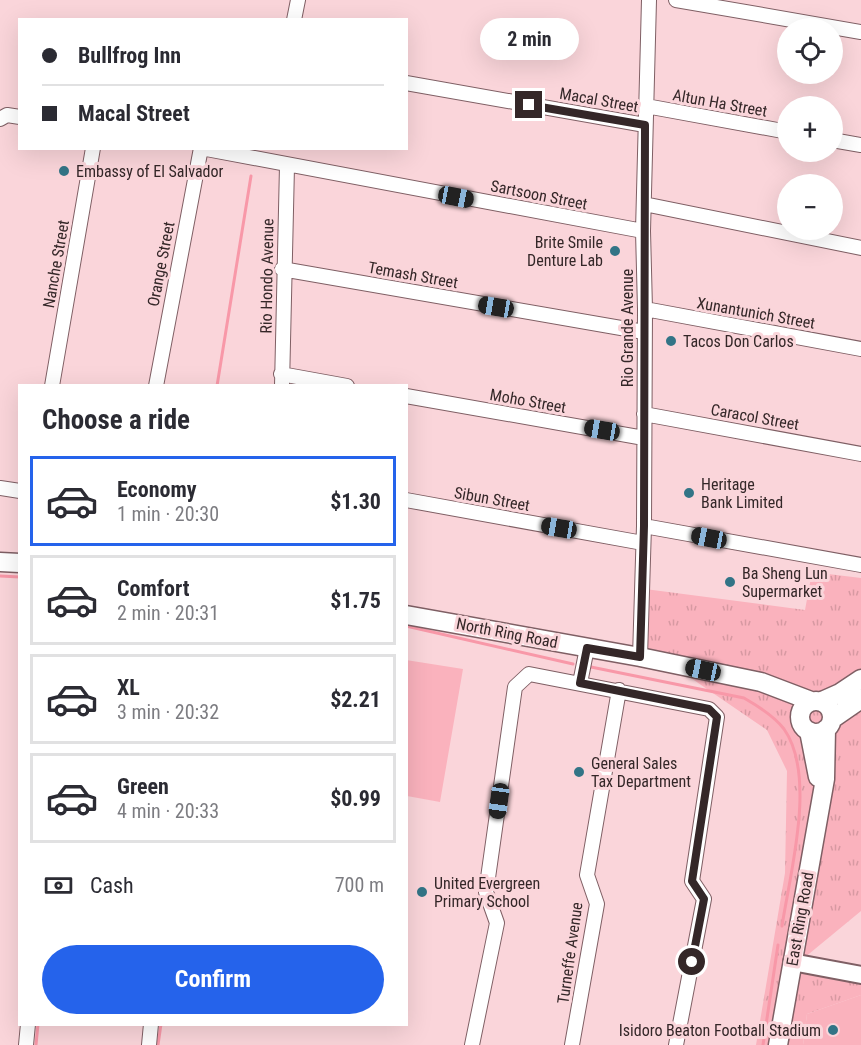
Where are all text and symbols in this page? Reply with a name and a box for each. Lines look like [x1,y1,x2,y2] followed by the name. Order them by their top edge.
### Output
[480,18,578,60] callout: 2 min
[777,18,843,240] map controls
[777,18,843,84] button: locate
[507,27,552,51] text: 2 min
[78,43,181,68] text: Bullfrog Inn
[558,84,640,116] street label: Macal Street
[671,85,769,121] street label: Altun Ha Street
[515,91,542,118] route end
[777,96,843,162] button: +
[78,101,190,126] text: Macal Street
[76,162,224,181] place label: Embassy of El Salvador
[57,164,71,178] marker: Embassy of El Salvador
[777,174,843,240] button: −
[489,176,589,214] street label: Sartsoon Street
[437,185,475,209] car
[39,218,73,310] street label: Nanche Street
[256,218,278,334] street label: Rio Hondo Avenue
[143,220,179,308] street label: Orange Street
[527,233,603,270] place label: Brite Smile Denture Lab
[608,244,622,258] marker: Brite Smile Denture Lab
[367,258,460,292] street label: Temash Street
[618,269,637,387] street label: Rio Grande Avenue
[695,293,817,333] street label: Xunantunich Street
[477,295,515,319] car
[683,332,794,351] place label: Tacos Don Carlos
[664,334,678,348] marker: Tacos Don Carlos
[488,385,568,417] street label: Moho Street
[709,400,801,434] street label: Caracol Street
[42,404,190,436] text: Choose a ride
[583,418,621,442] car
[45,474,99,528] icon: car
[701,475,783,512] place label: Heritage Bank Limited
[117,477,197,502] text: Economy
[453,483,532,515] street label: Sibun Street
[682,486,696,500] marker: Heritage Bank Limited
[330,489,381,514] text: $1.30
[117,502,219,526] text: 1 min · 20:30
[540,516,578,540] car
[690,526,728,550] car
[742,564,828,601] place label: Ba Sheng Lun Supermarket
[45,573,99,627] icon: car
[723,575,737,589] marker: Ba Sheng Lun Supermarket
[117,576,190,601] text: Comfort
[330,588,381,613] text: $1.75
[117,601,219,625] text: 2 min · 20:31
[455,614,559,652] street label: North Ring Road
[684,657,722,683] car
[45,672,99,726] icon: car
[117,675,140,700] text: XL
[330,687,381,712] text: $2.21
[117,700,219,724] text: 3 min · 20:32
[591,754,691,791] place label: General Sales Tax Department
[572,765,586,779] marker: General Sales Tax Department
[45,771,99,825] icon: car
[117,774,169,799] text: Green
[488,782,510,820] car
[330,786,381,811] text: $0.99
[117,799,219,823] text: 4 min · 20:33
[42,869,75,902] icon: cash
[782,871,818,967] street label: East Ring Road
[90,873,134,898] text: Cash
[335,873,384,897] text: 700 m
[434,874,540,911] place label: United Evergreen Primary School
[415,885,429,899] marker: United Evergreen Primary School
[553,901,587,1005] street label: Turneffe Avenue
[42,945,384,1014] button: Confirm
[678,948,705,975] route start
[619,1021,821,1040] place label: Isidoro Beaton Football Stadium
[826,1023,840,1037] marker: Isidoro Beaton Football Stadium

